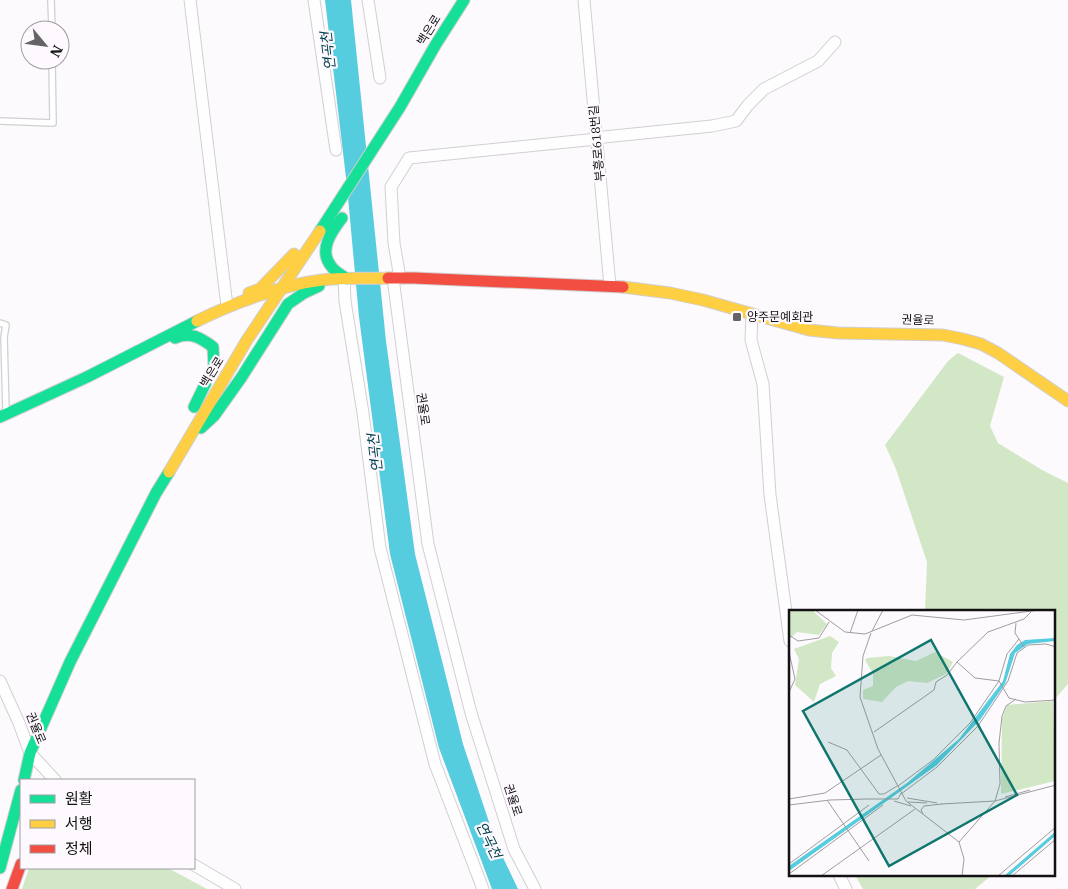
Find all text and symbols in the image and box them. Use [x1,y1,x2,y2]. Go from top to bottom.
street label: 백은로 [413,12,444,48]
north arrow [20,20,70,70]
water label: 연곡천 [317,30,339,71]
text: N [46,42,67,61]
street label: 부흥로618번길 [586,104,607,182]
place label: 양주문예회관 [747,309,813,324]
marker: 양주문예회관 [731,311,743,323]
street label: 권율로 [901,311,935,328]
street label: 백은로 [196,354,227,390]
street label: 권율로 [414,391,433,426]
water label: 연곡천 [364,432,386,473]
inset map [789,610,1056,876]
street label: 권율로 [23,710,50,746]
legend [20,779,195,869]
street label: 권율로 [501,782,526,818]
text: 원활 [65,789,93,808]
text: 서행 [65,814,93,833]
water label: 연곡천 [472,819,506,862]
text: 정체 [65,839,93,858]

